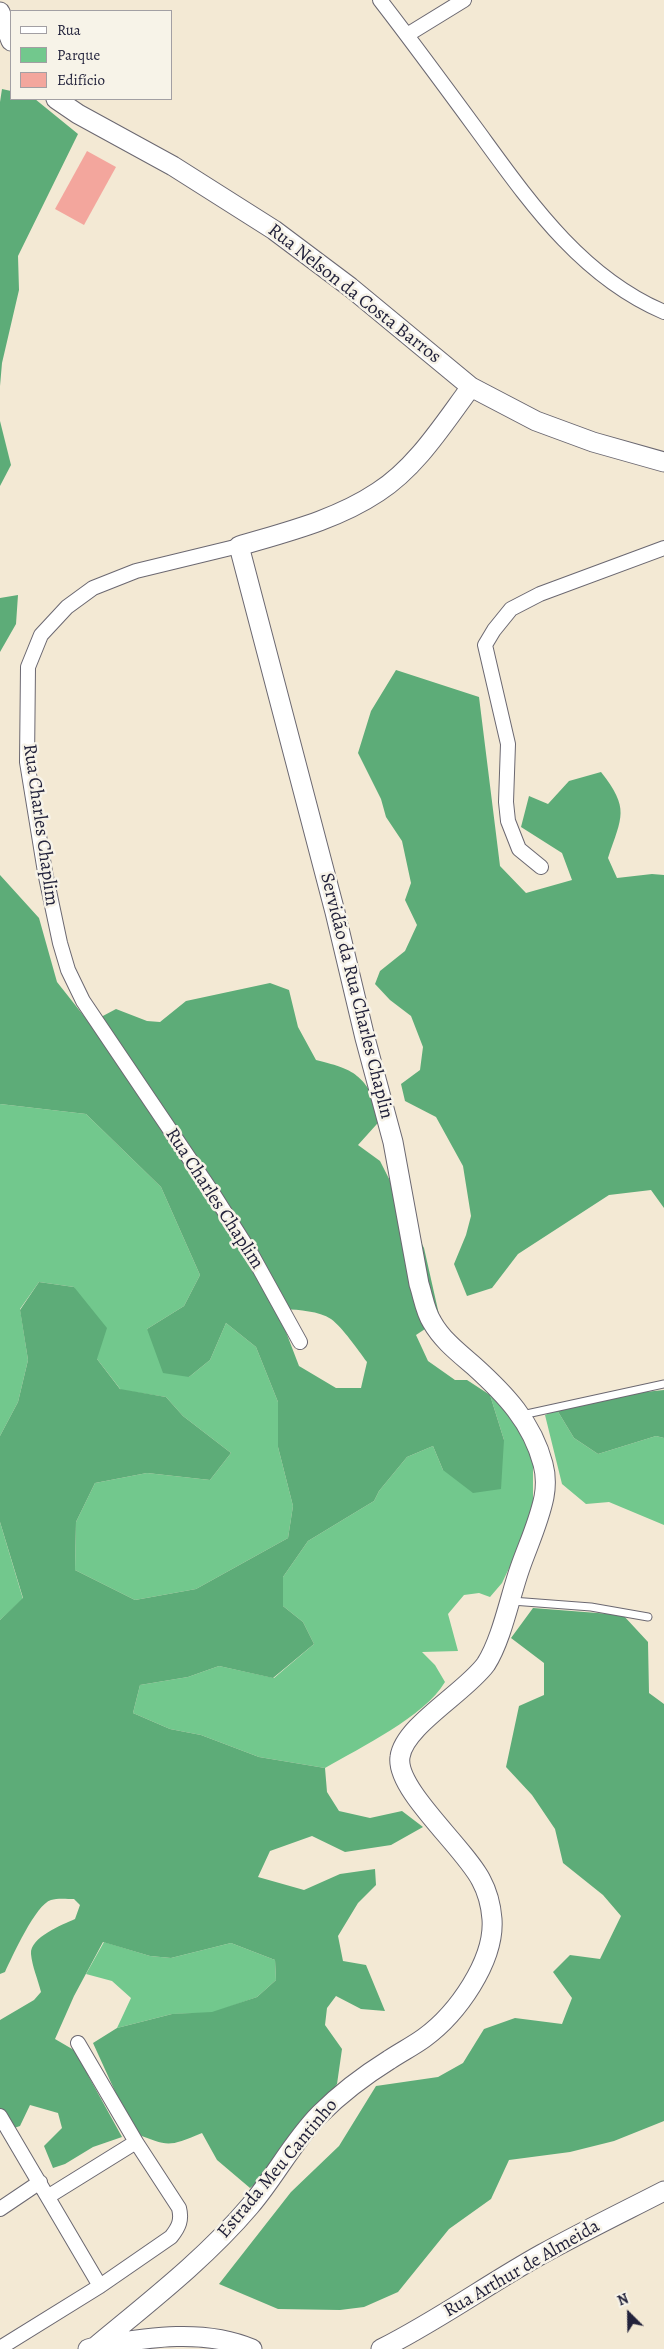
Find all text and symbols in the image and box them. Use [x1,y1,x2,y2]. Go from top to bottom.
legend [10,10,172,100]
text: Rua [57,20,81,40]
text: Parque [57,45,100,65]
text: Edifício [57,70,105,90]
street label: Rua Nelson da Costa Barros [263,219,445,369]
street label: Rua Charles Chaplim [17,743,63,907]
street label: Servidão da Rua Charles Chaplin [314,871,398,1121]
street label: Rua Charles Chaplim [160,1124,268,1274]
street label: Estrada Meu Cantinho [213,2095,343,2243]
street label: Rua Arthur de Almeida [440,2215,604,2323]
north arrow [604,2289,654,2339]
text: N [615,2289,631,2310]

